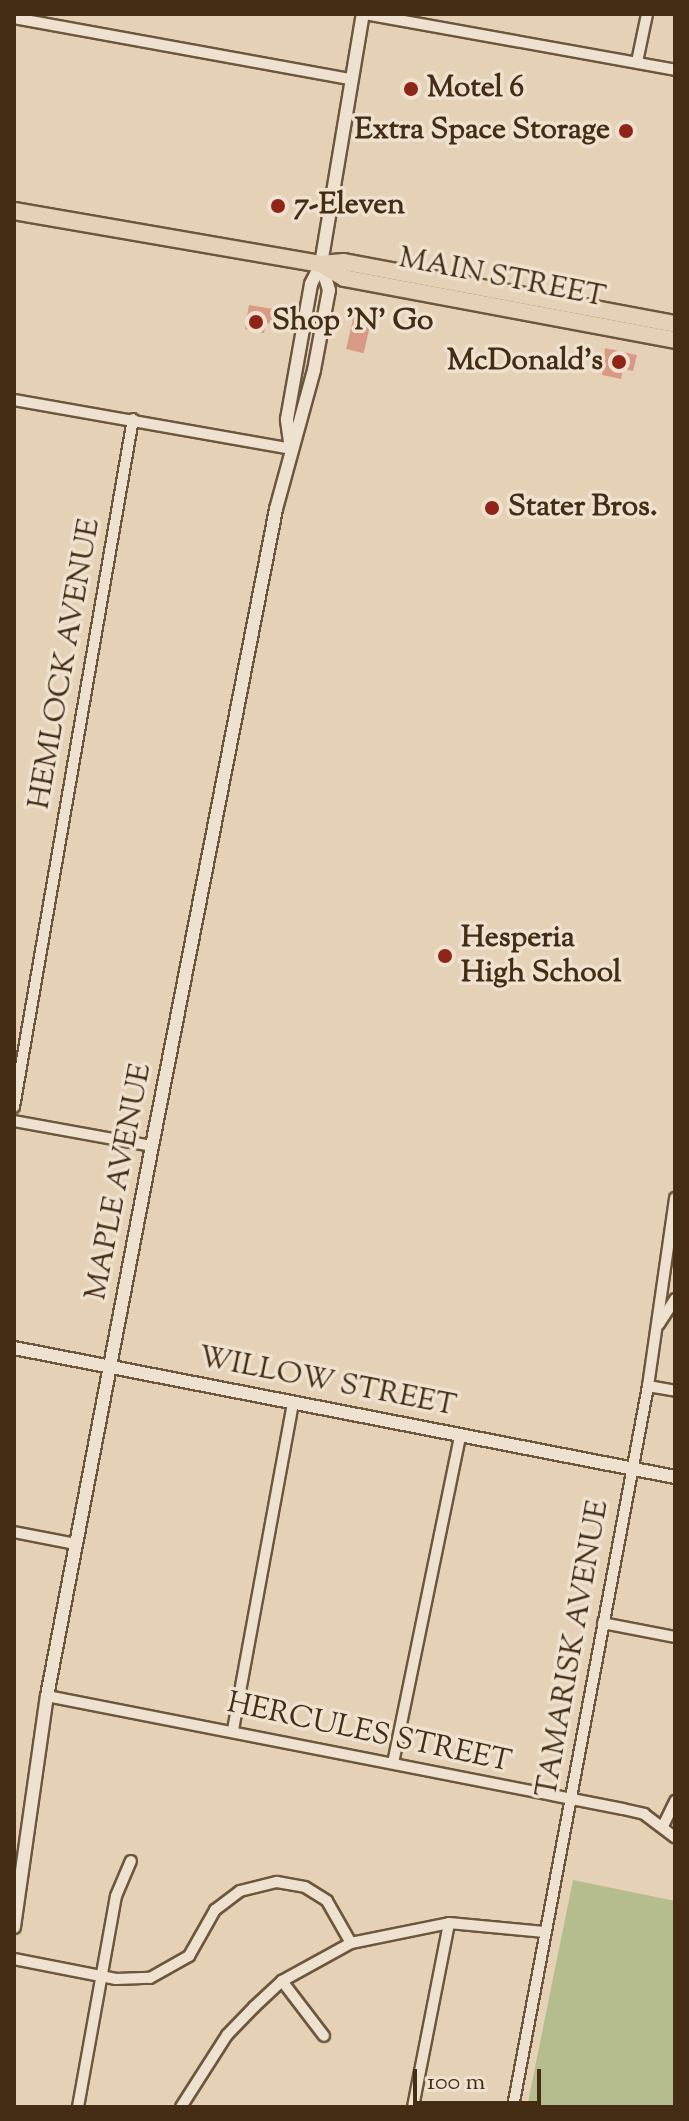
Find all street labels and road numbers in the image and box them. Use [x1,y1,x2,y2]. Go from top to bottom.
street label: MAIN STREET [396,241,608,317]
street label: HEMLOCK AVENUE [23,516,109,812]
street label: MAPLE AVENUE [79,1061,161,1303]
street label: WILLOW STREET [195,1340,459,1426]
street label: TAMARISK AVENUE [530,1498,618,1800]
street label: HERCULES STREET [224,1686,514,1782]

